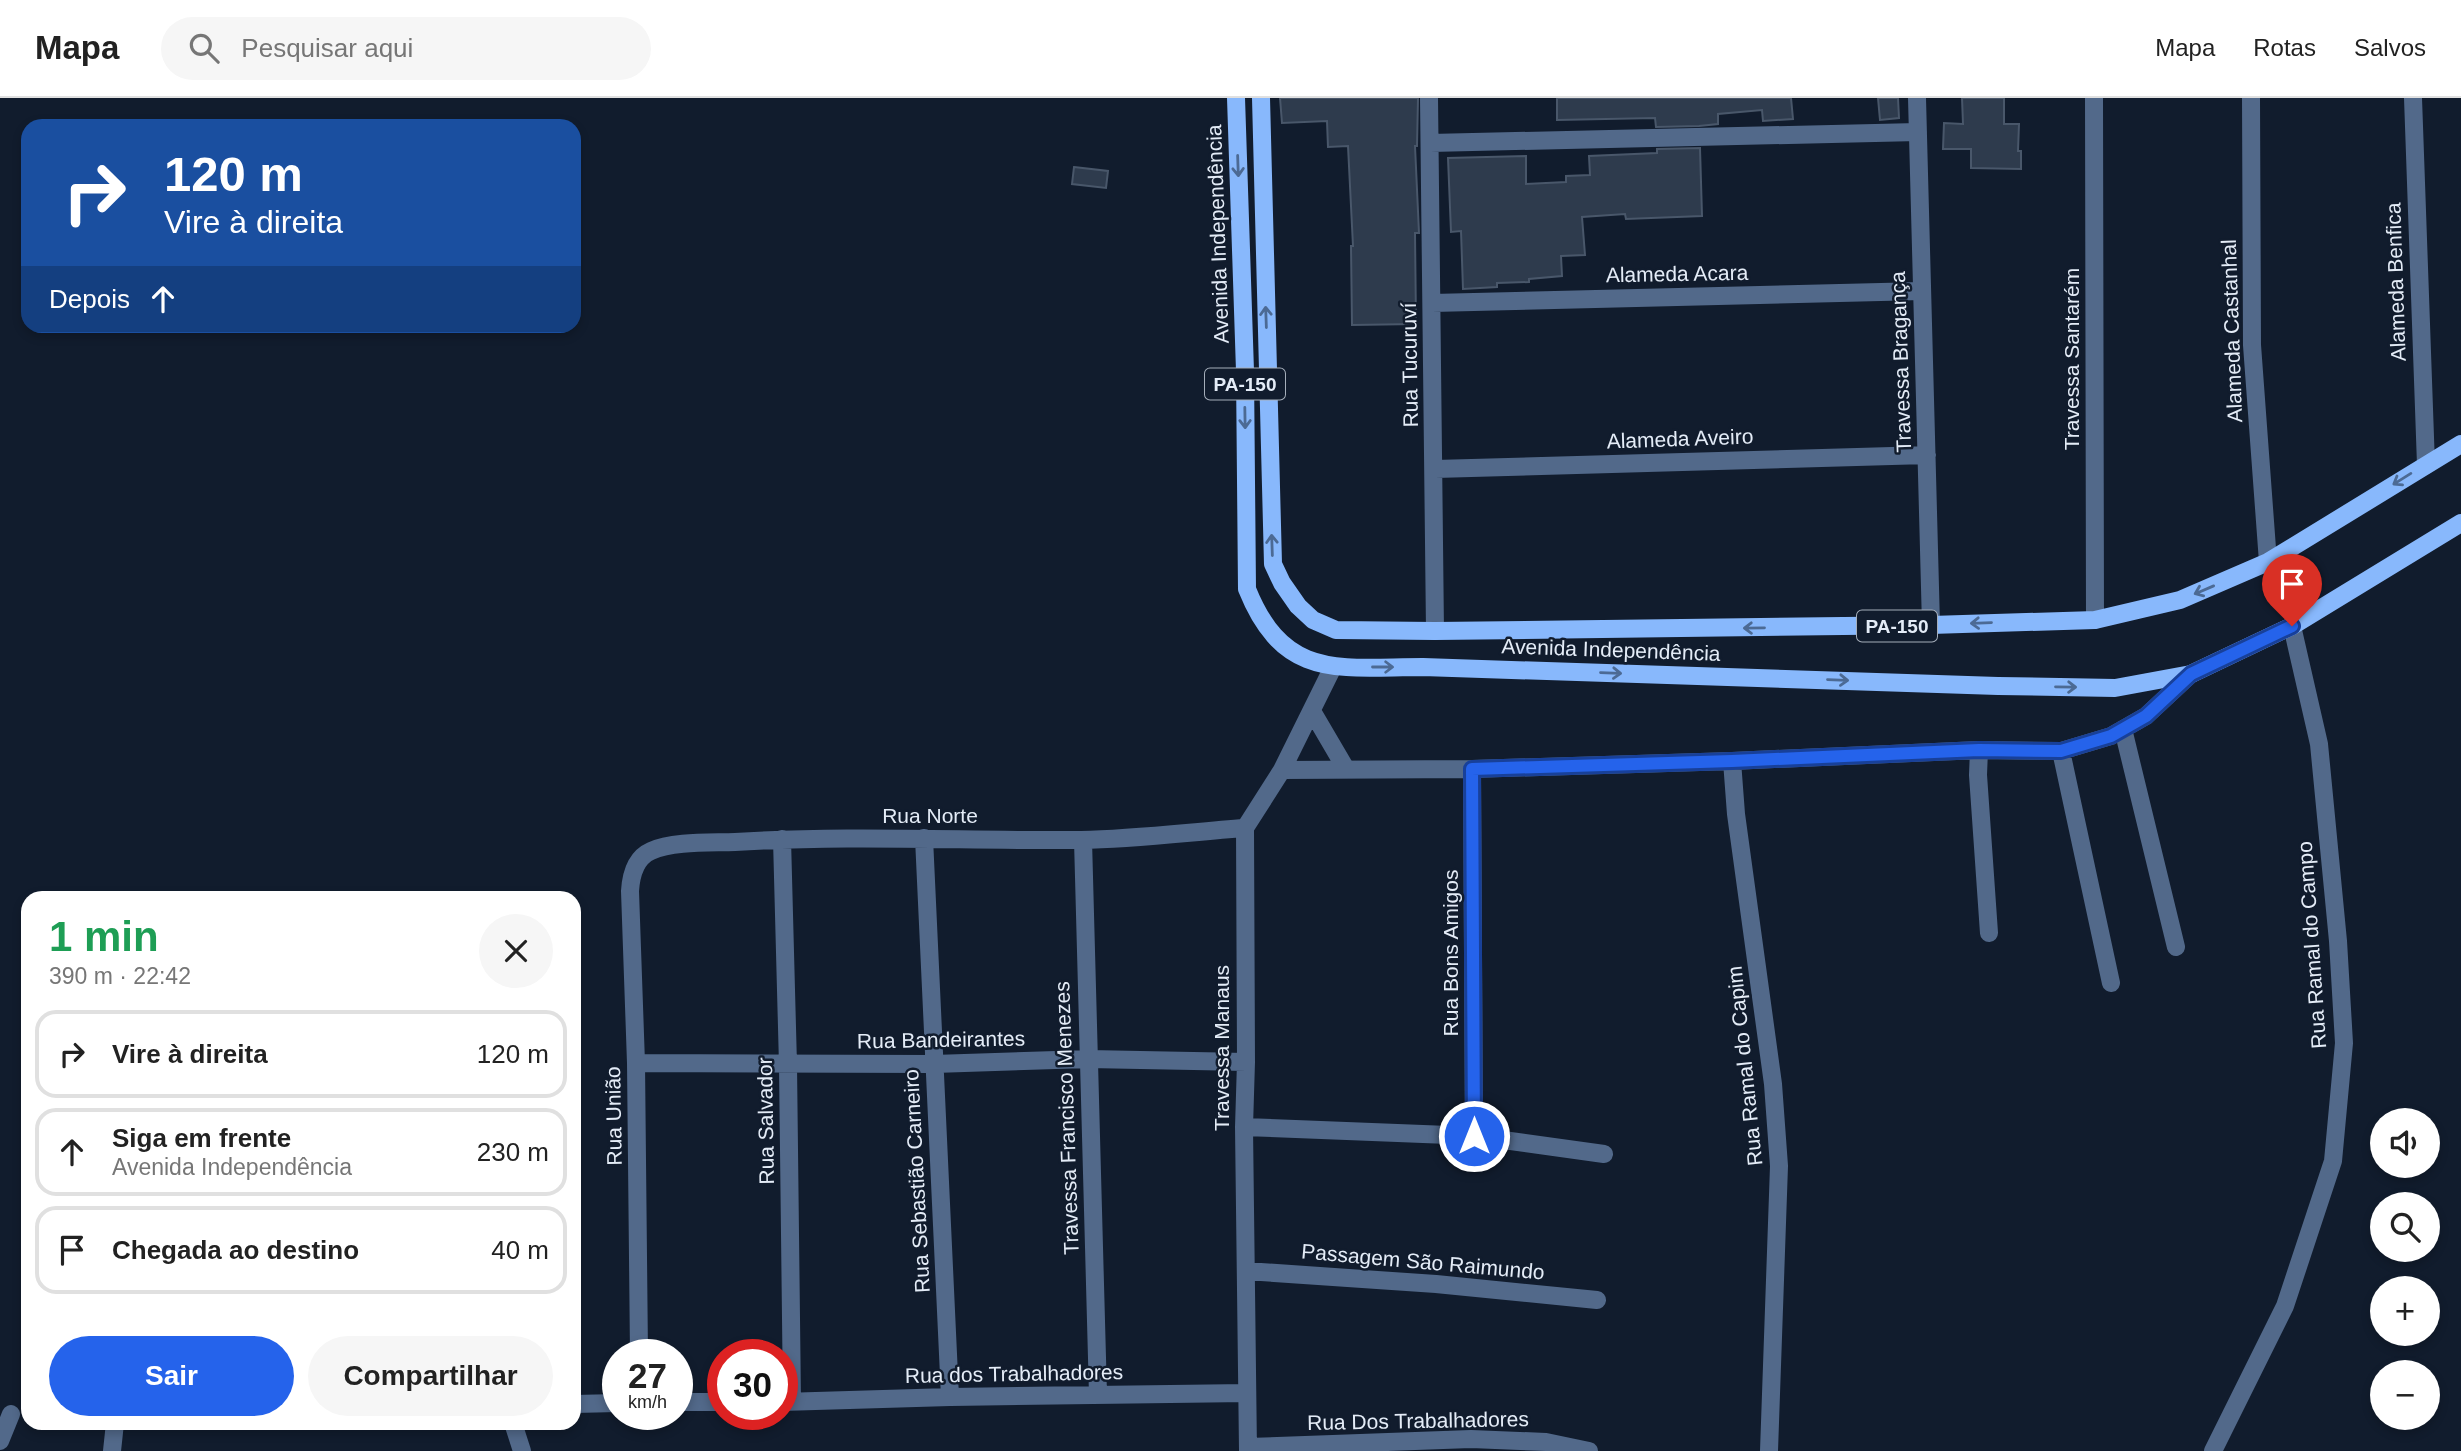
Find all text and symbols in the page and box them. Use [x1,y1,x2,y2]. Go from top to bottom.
search box [161,17,651,80]
text: Mapa [35,29,119,66]
icon: search [185,29,223,67]
text: Pesquisar aqui [241,33,413,63]
text: Mapa [2155,34,2215,61]
text: Rotas [2253,34,2316,61]
text: Salvos [2354,34,2426,61]
street label: Avenida Independência [1202,124,1233,344]
icon: right [49,147,140,238]
text: 120 m [164,147,303,201]
one-way arrow [1231,154,1245,177]
street label: Alameda Benfica [2381,202,2410,362]
text: Vire à direita [164,204,343,240]
street label: Alameda Castanhal [2217,239,2246,423]
street label: Alameda Acara [1606,261,1749,286]
street label: Travessa Santarém [2060,268,2083,450]
street label: Travessa Bragança [1886,271,1915,453]
icon: ahead [144,280,182,318]
text: Depois [49,284,130,314]
street label: Rua Tucuruví [1397,302,1422,428]
one-way arrow [1260,306,1273,329]
road number: PA-150 [1205,368,1285,400]
one-way arrow [1239,406,1252,429]
street label: Alameda Aveiro [1606,424,1754,453]
one-way arrow [2393,473,2413,487]
one-way arrow [1266,534,1279,557]
pin [2262,554,2322,626]
icon: arrive [2273,565,2311,603]
one-way arrow [2194,584,2215,597]
road number: PA-150 [1857,610,1937,642]
one-way arrow [1970,617,1993,630]
one-way arrow [1742,621,1765,634]
street label: Avenida Independência [1501,634,1721,665]
one-way arrow [1372,660,1395,674]
one-way arrow [1599,666,1622,680]
one-way arrow [1826,673,1849,687]
one-way arrow [2054,680,2077,694]
street label: Rua Norte [882,804,978,827]
street label: Rua Ramal do Campo [2293,841,2330,1049]
street label: Rua Bons Amigos [1439,870,1462,1036]
text: 1 min [49,913,159,960]
button: close [479,914,553,988]
text: 390 m · 22:42 [49,963,191,989]
street label: Travessa Manaus [1210,965,1233,1131]
street label: Rua Ramal do Capim [1723,965,1766,1167]
street label: Travessa Francisco Menezes [1050,981,1083,1255]
street label: Rua Bandeirantes [857,1027,1025,1052]
icon: right [53,1035,91,1073]
text: Vire à direita [112,1039,268,1069]
text: 120 m [477,1039,549,1069]
street label: Rua Salvador [753,1057,778,1185]
street label: Rua União [601,1066,626,1166]
street label: Rua Sebastião Carneiro [899,1069,934,1294]
position arrow [1437,1099,1511,1173]
map controls [2370,1108,2440,1430]
button: sound [2370,1108,2440,1178]
text: Siga em frente [112,1123,291,1153]
icon: ahead [53,1133,91,1171]
text: 230 m [477,1137,549,1167]
text: Avenida Independência [112,1154,352,1180]
button: search [2370,1192,2440,1262]
icon: arrive [53,1231,91,1269]
text: Chegada ao destino [112,1235,359,1265]
text: 40 m [491,1235,549,1265]
street label: Passagem São Raimundo [1301,1239,1546,1284]
button: + [2370,1276,2440,1346]
button: Sair [49,1336,294,1416]
button: Compartilhar [308,1336,553,1416]
speed limit sign: 30 [707,1339,798,1430]
text: 27 [628,1356,667,1395]
street label: Rua dos Trabalhadores [905,1360,1123,1387]
button: − [2370,1360,2440,1430]
text: km/h [628,1392,667,1412]
street label: Rua Dos Trabalhadores [1307,1407,1529,1434]

